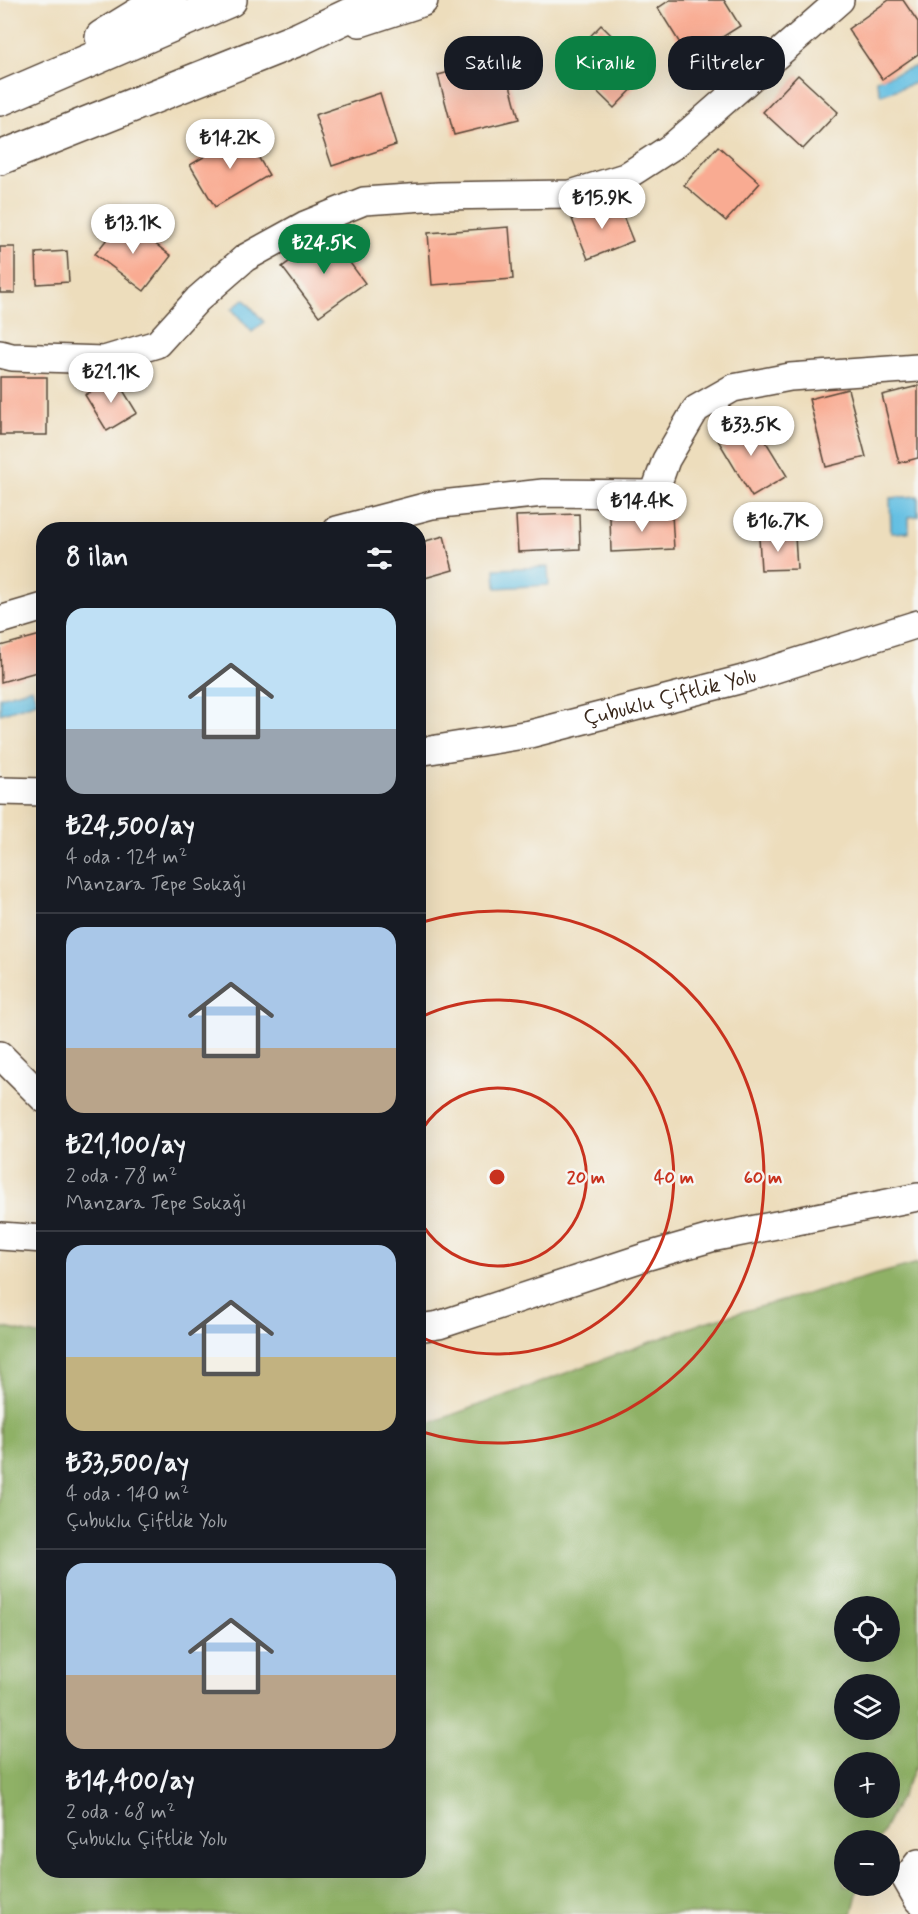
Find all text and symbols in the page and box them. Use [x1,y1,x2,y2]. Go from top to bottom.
chip: Satılık [444,36,543,90]
chip: Kiralık [555,36,656,90]
chip: Filtreler [668,36,785,90]
pin: ₺14.2K [181,119,279,170]
text: ₺14.2K [200,125,260,152]
pin: ₺15.9K [553,179,651,230]
text: ₺15.9K [572,185,632,212]
pin: ₺13.1K [84,204,182,255]
text: ₺13.1K [105,210,161,237]
pin: ₺24.5K [275,224,373,275]
text: ₺24.5K [292,230,356,257]
pin: ₺21.1K [62,353,160,404]
text: ₺21.1K [82,359,140,386]
pin: ₺33.5K [702,406,800,457]
text: ₺33.5K [721,412,781,439]
pin: ₺14.4K [593,482,691,533]
text: ₺14.4K [611,488,673,515]
pin: ₺16.7K [729,502,827,553]
text: ₺16.7K [747,508,809,535]
text: 8 ilan [66,541,128,575]
icon: filters [363,542,396,575]
icon: home [177,647,285,755]
street label: Çubuklu Çiftlik Yolu [580,662,760,734]
text: ₺24,500/ay [66,810,195,844]
text: 4 oda · 124 m² [66,844,187,871]
text: Manzara Tepe Sokağı [66,871,247,898]
icon: home [177,966,285,1074]
text: ₺21,100/ay [66,1129,186,1163]
text: 2 oda · 78 m² [66,1163,177,1190]
text: 20 m [567,1166,605,1190]
text: 40 m [654,1166,694,1190]
text: 60 m [744,1166,782,1190]
centre of rings [487,1167,507,1187]
text: Manzara Tepe Sokağı [66,1190,247,1217]
icon: home [177,1284,285,1392]
text: ₺33,500/ay [66,1447,189,1481]
text: 4 oda · 140 m² [66,1481,189,1508]
text: Çubuklu Çiftlik Yolu [66,1508,227,1535]
map controls [834,1596,900,1896]
button: locate [834,1596,900,1662]
icon: home [177,1602,285,1710]
button: layers [834,1674,900,1740]
button: + [834,1752,900,1818]
text: ₺14,400/ay [66,1765,195,1799]
text: 2 oda · 68 m² [66,1799,175,1826]
text: Çubuklu Çiftlik Yolu [66,1826,227,1853]
button: − [834,1830,900,1896]

